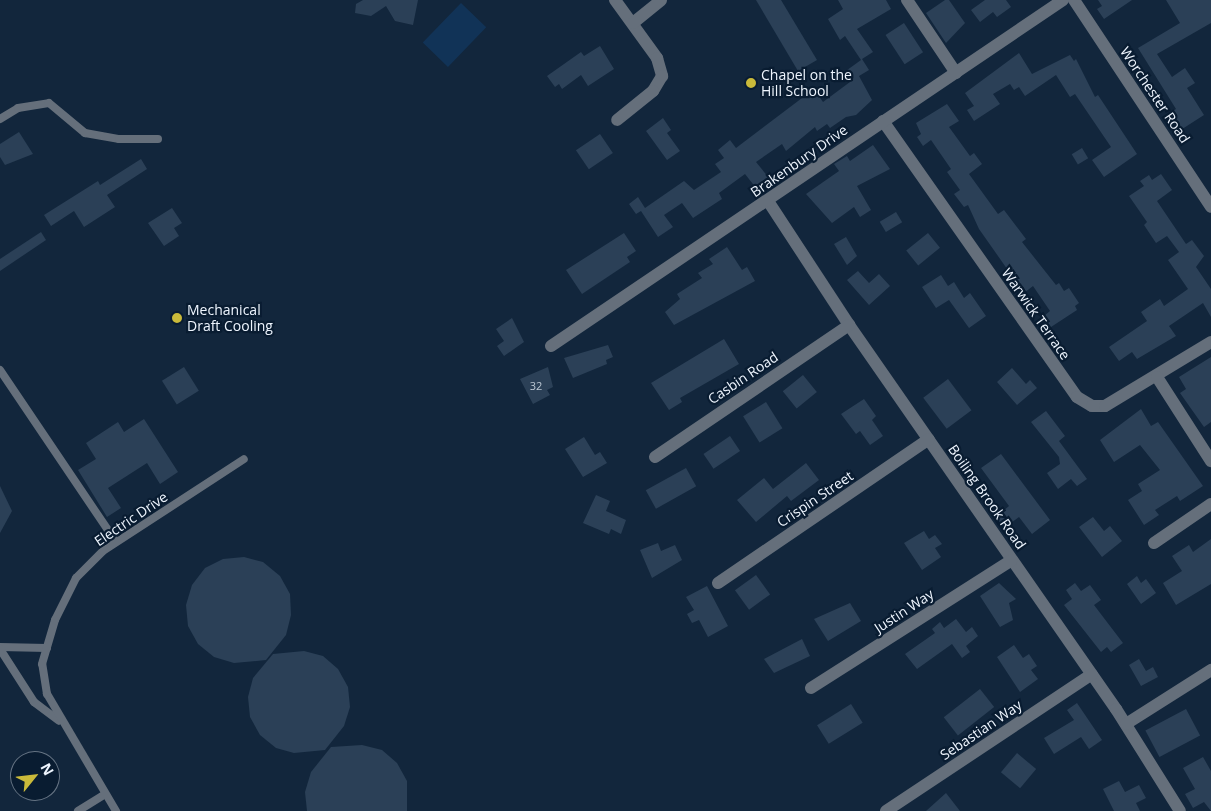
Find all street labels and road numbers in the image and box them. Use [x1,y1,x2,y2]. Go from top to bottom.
street label: Worchester Road [1117,44,1193,146]
street label: Brakenbury Drive [747,121,851,201]
street label: Warwick Terrace [998,265,1074,363]
street label: Casbin Road [705,348,781,408]
street label: Boiling Brook Road [945,441,1029,553]
street label: Crispin Street [774,467,856,531]
street label: Electric Drive [91,488,171,550]
street label: Justin Way [871,586,937,636]
street label: Sebastian Way [937,697,1025,763]

